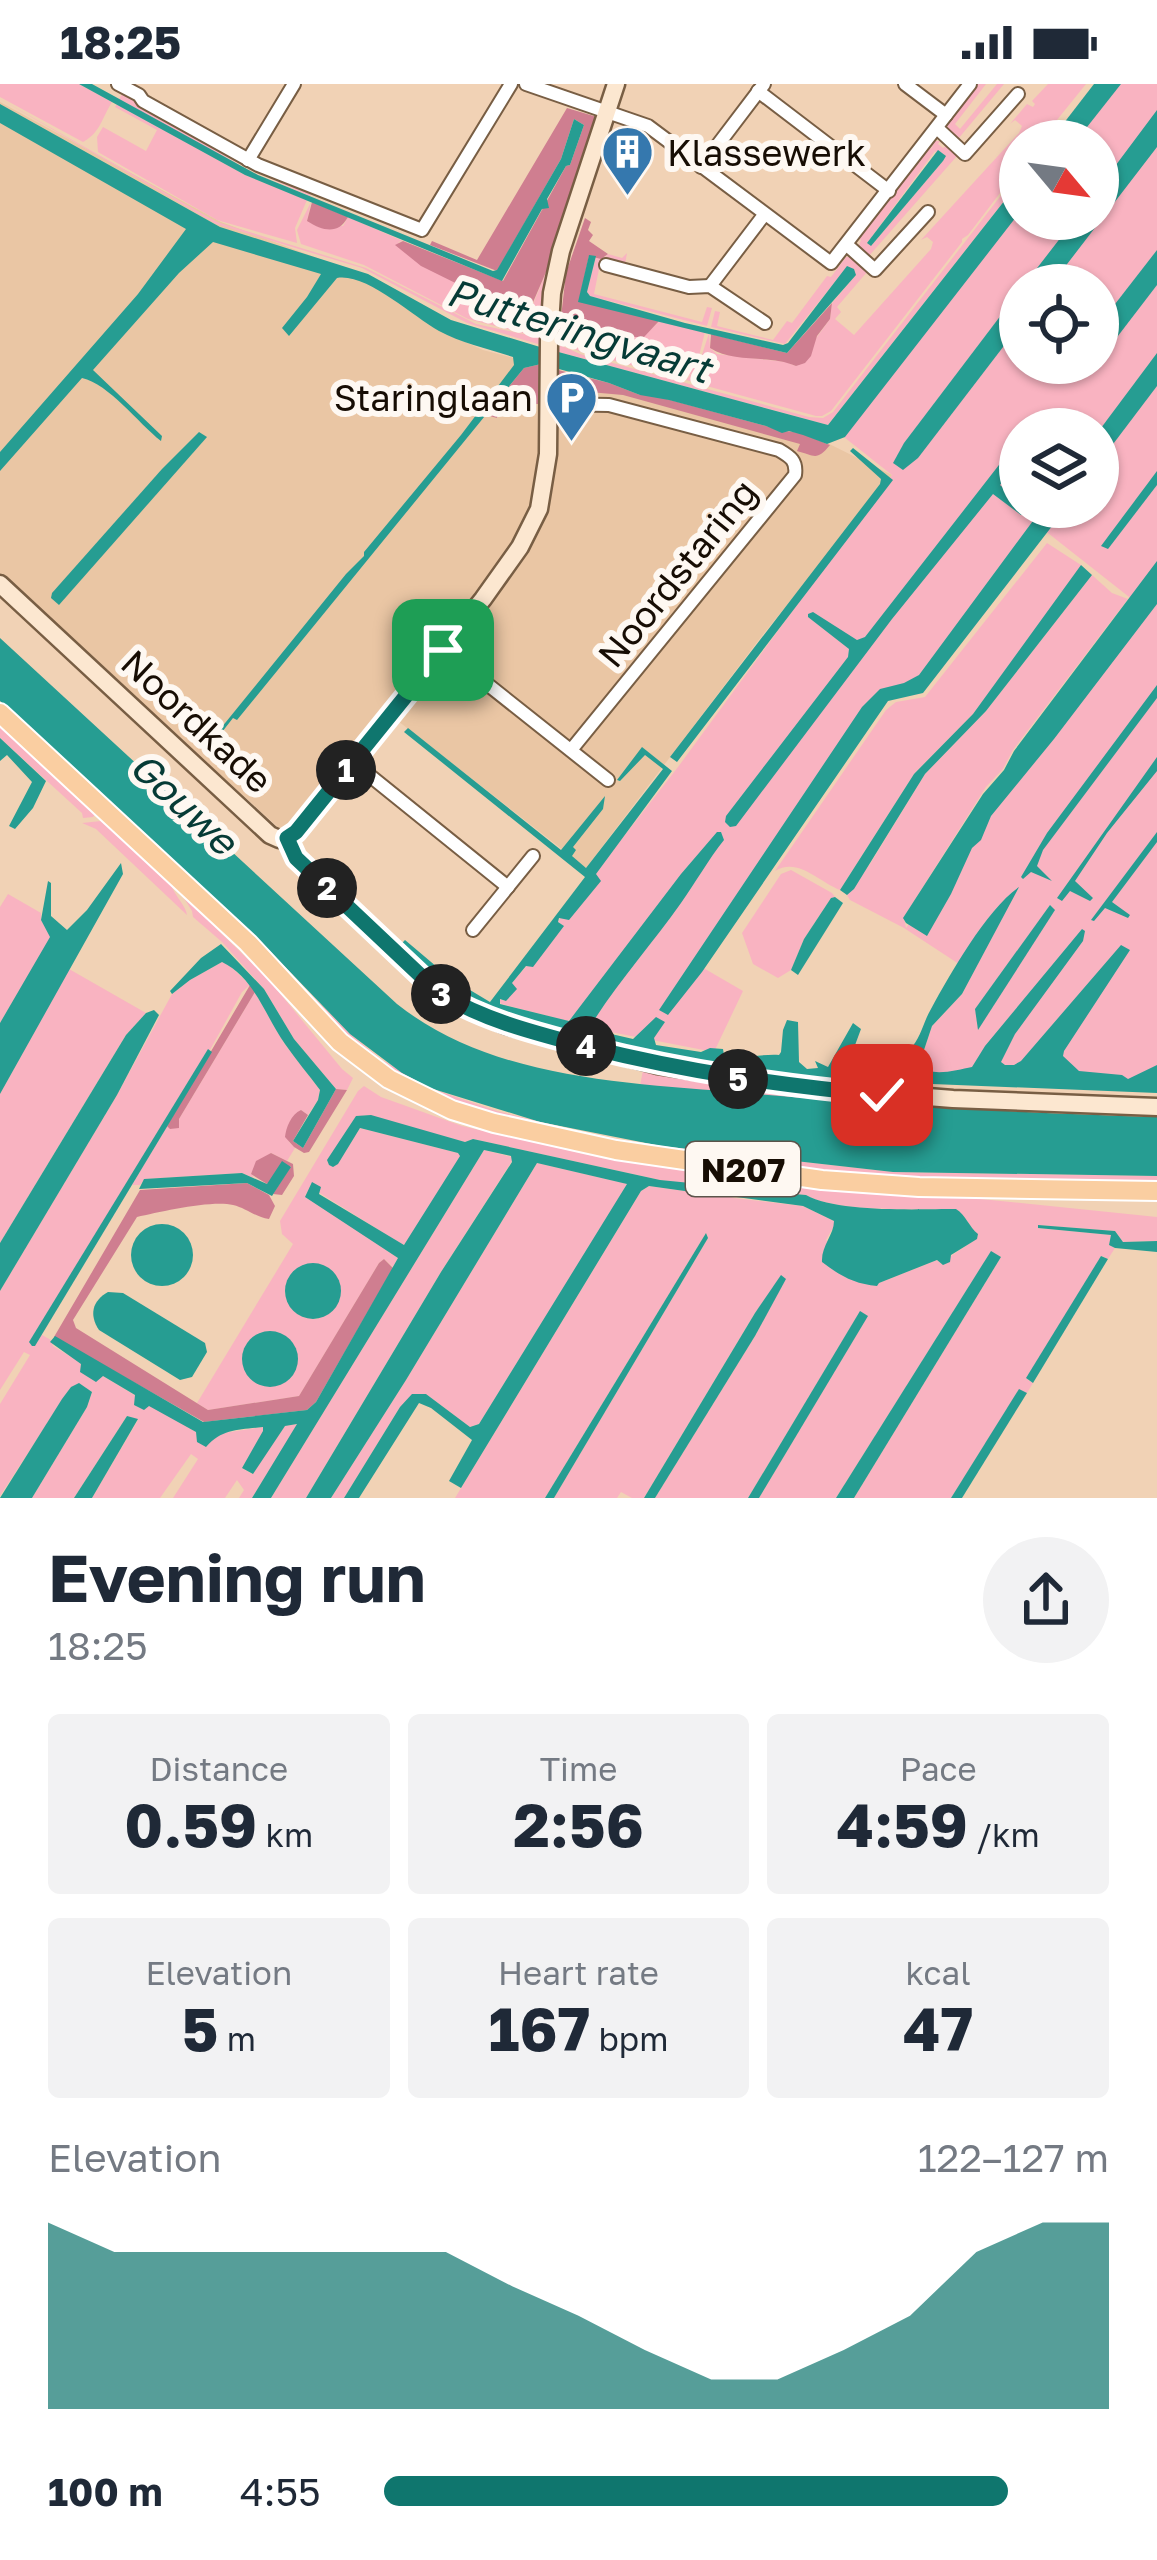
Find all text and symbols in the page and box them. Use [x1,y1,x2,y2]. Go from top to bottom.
text: 18:25 [60,15,181,69]
north arrow [999,120,1119,240]
map controls [999,120,1119,528]
building icon: Klassewerk [600,124,656,198]
place label: Klassewerk [667,131,866,174]
button: locate [999,264,1119,384]
water label: Putteringvaart [442,268,719,393]
parking icon: Staringlaan [544,369,600,443]
place label: Staringlaan [334,376,533,419]
button: layers [999,408,1119,528]
street label: Noordstaring [588,471,766,675]
pin [392,599,494,701]
icon: arrive [410,617,476,683]
street label: Noordkade [113,641,281,801]
pin: 1 [316,740,376,800]
water label: Gouwe [121,742,249,866]
text: 1 [338,750,355,789]
pin: 2 [297,858,357,918]
text: 2 [317,868,337,907]
pin: 3 [411,964,471,1024]
text: 3 [431,974,451,1013]
pin: 4 [556,1016,616,1076]
text: 4 [576,1026,596,1065]
pin [831,1044,933,1146]
pin: 5 [708,1049,768,1109]
text: 5 [728,1059,748,1098]
icon: check [849,1062,915,1128]
road number: N207 [686,1142,800,1196]
text: Evening run [48,1537,426,1617]
button: share [983,1537,1109,1663]
text: 18:25 [48,1622,148,1669]
text: Distance [149,1749,288,1788]
text: Time [540,1749,617,1788]
text: Pace [900,1749,977,1788]
text: 0.59 [124,1788,257,1860]
text: 2:56 [513,1788,644,1860]
text: 4:59 [836,1788,968,1860]
text: km [257,1815,313,1854]
text: /km [968,1815,1040,1854]
text: Elevation [145,1953,292,1992]
text: Heart rate [498,1953,659,1992]
text: kcal [906,1953,971,1992]
text: 5 [182,1992,218,2064]
text: 167 [489,1992,590,2064]
text: 47 [903,1992,973,2064]
text: m [218,2019,256,2058]
text: bpm [590,2019,668,2058]
text: Elevation [48,2134,221,2181]
text: 122–127 m [918,2134,1109,2181]
text: 100 m [48,2468,163,2515]
text: 4:55 [240,2468,321,2515]

